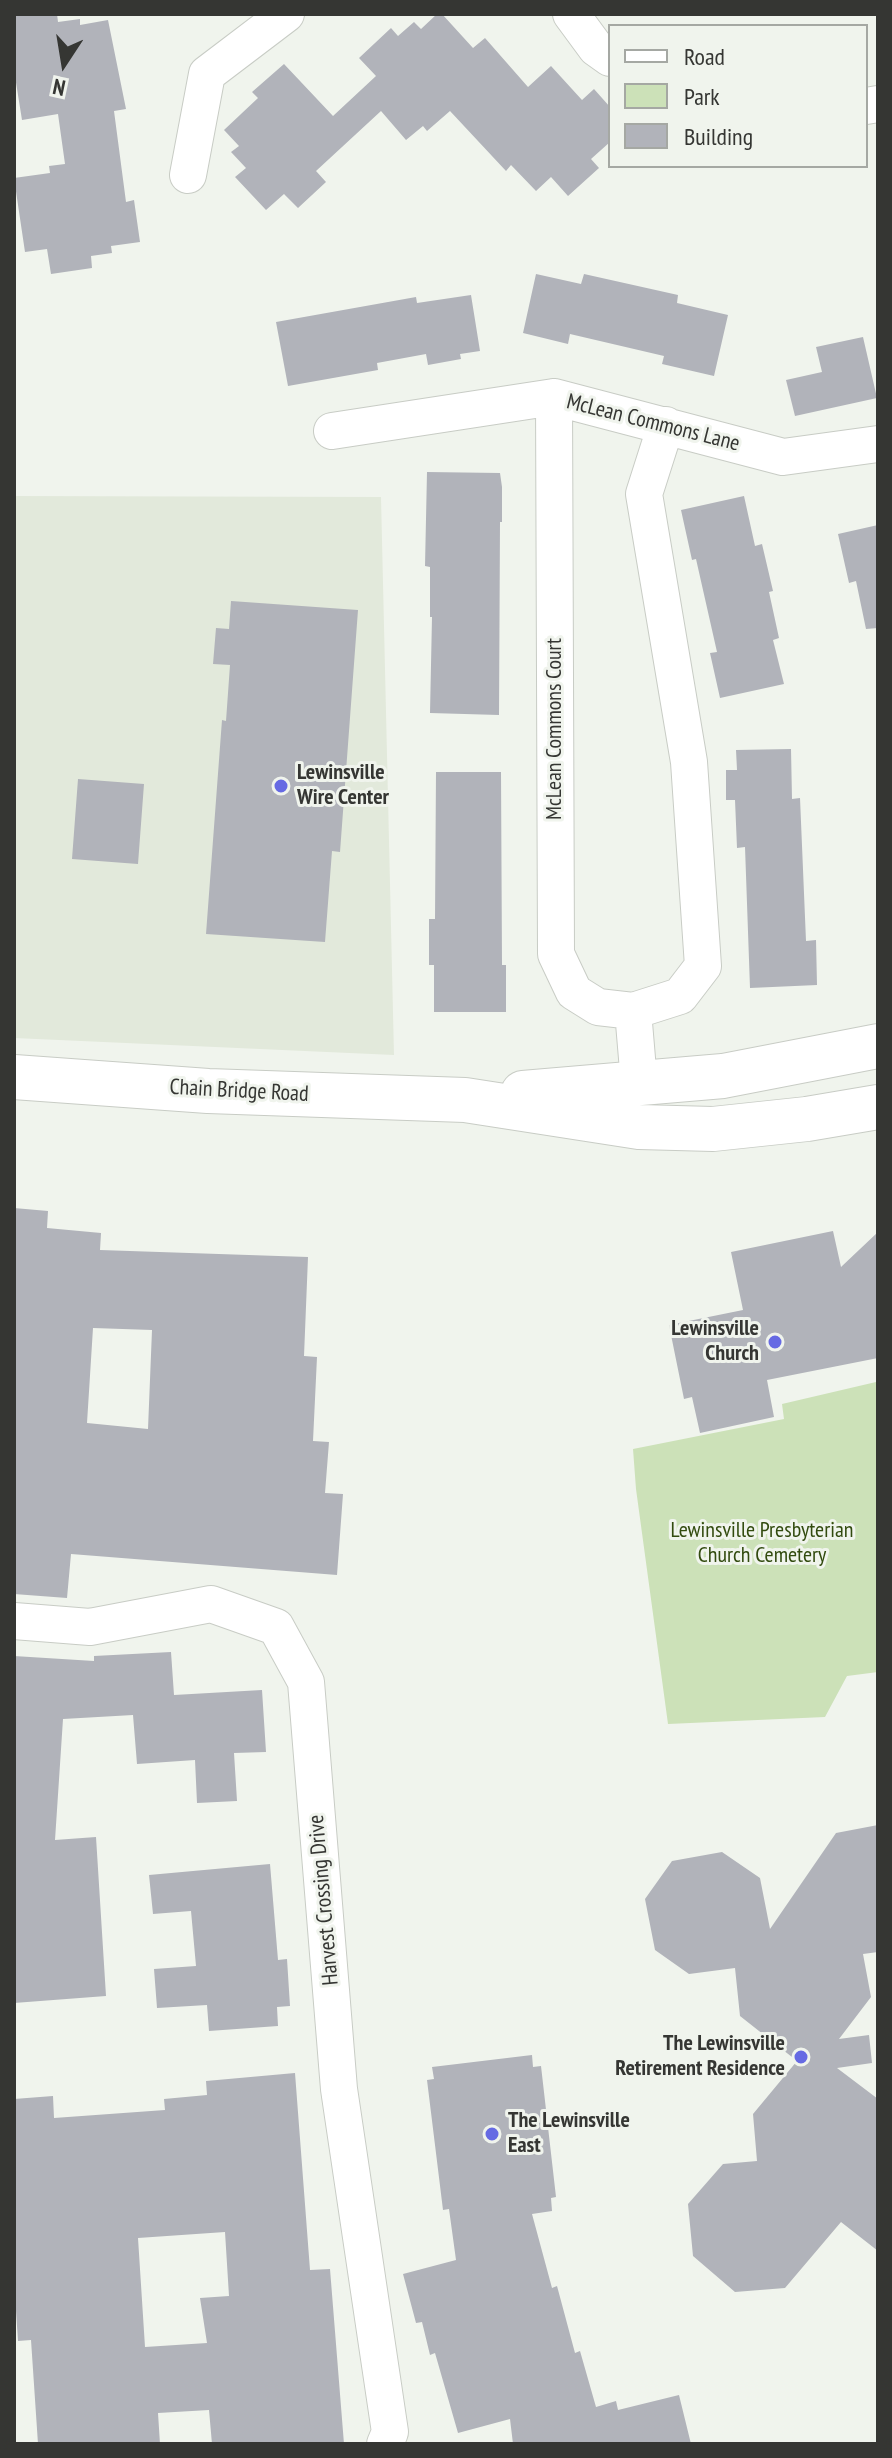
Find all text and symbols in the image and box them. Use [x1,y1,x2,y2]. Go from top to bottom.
north arrow [24,24,104,104]
legend [608,24,868,168]
text: Road [684,41,725,72]
text: N [50,73,68,102]
text: Park [684,81,720,112]
text: Building [684,121,753,152]
street label: McLean Commons Lane [564,389,742,457]
street label: McLean Commons Court [542,638,568,820]
place label: Lewinsville Wire Center [297,760,389,812]
marker: Lewinsville Wire Center [272,777,290,795]
street label: Chain Bridge Road [169,1074,309,1108]
place label: Lewinsville Church [671,1316,759,1368]
marker: Lewinsville Church [766,1333,784,1351]
park label: Lewinsville Presbyterian Church Cemetery [671,1518,853,1570]
street label: Harvest Crossing Drive [303,1814,345,1986]
place label: The Lewinsville Retirement Residence [615,2031,785,2082]
marker: The Lewinsville Retirement Residence [792,2048,810,2066]
place label: The Lewinsville East [508,2108,630,2160]
marker: The Lewinsville East [483,2125,501,2143]

